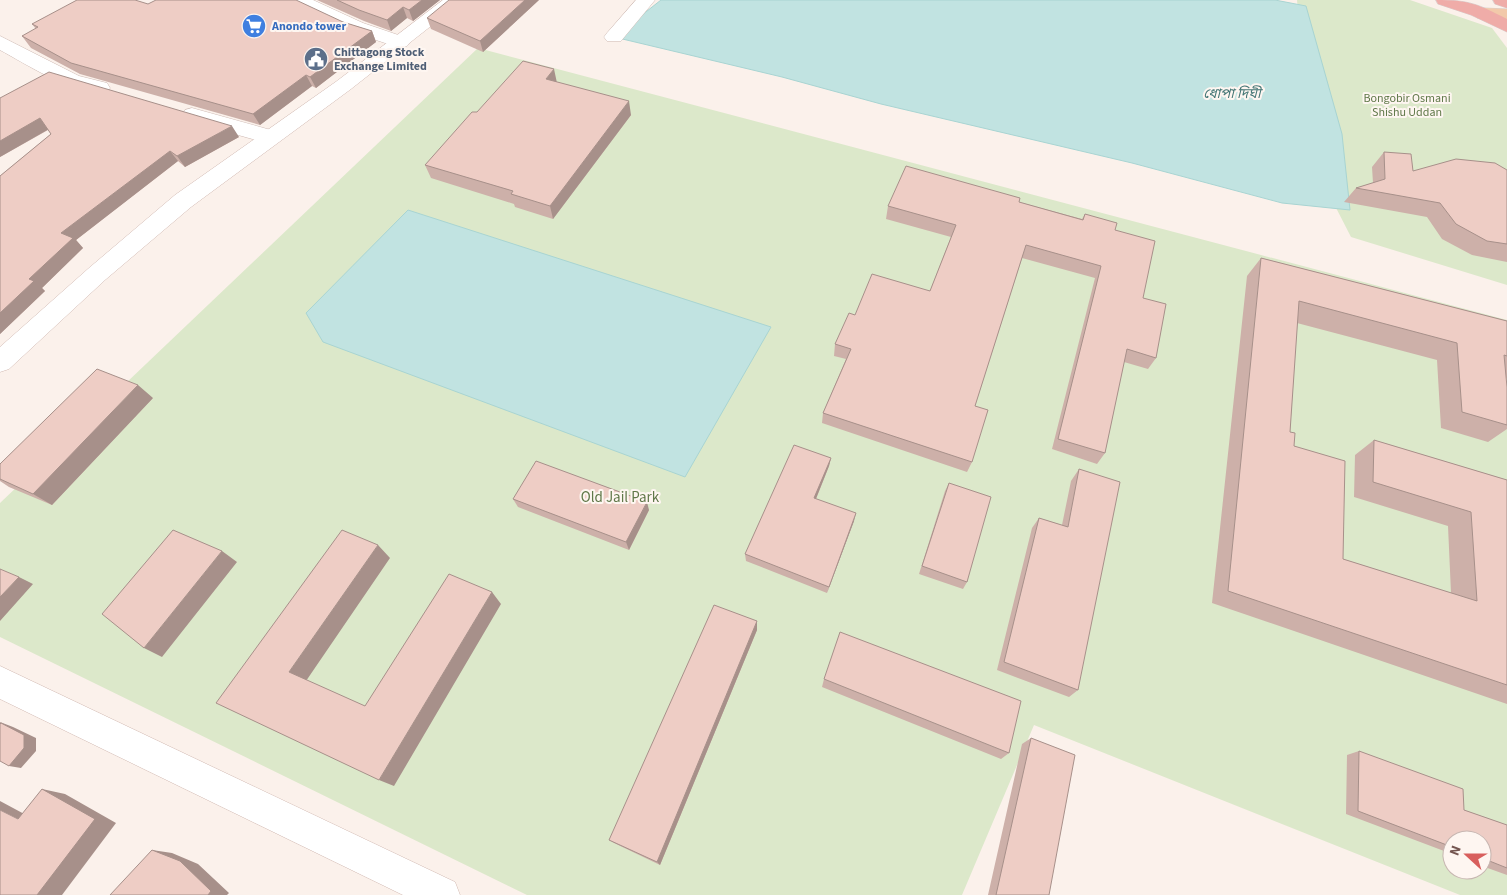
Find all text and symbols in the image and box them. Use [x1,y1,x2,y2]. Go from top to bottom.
supermarket icon: Anondo tower [241,13,267,39]
place label: Anondo tower [271,18,347,35]
place label: Chittagong Stock Exchange Limited [334,44,427,75]
public building icon: Chittagong Stock Exchange Limited [303,46,329,72]
water label: ধোপা দিঘী [1203,84,1264,104]
park label: Bongobir Osmani Shishu Uddan [1363,90,1451,121]
park label: Old Jail Park [581,487,660,508]
north arrow [1442,830,1492,880]
text: N [1445,843,1467,859]

